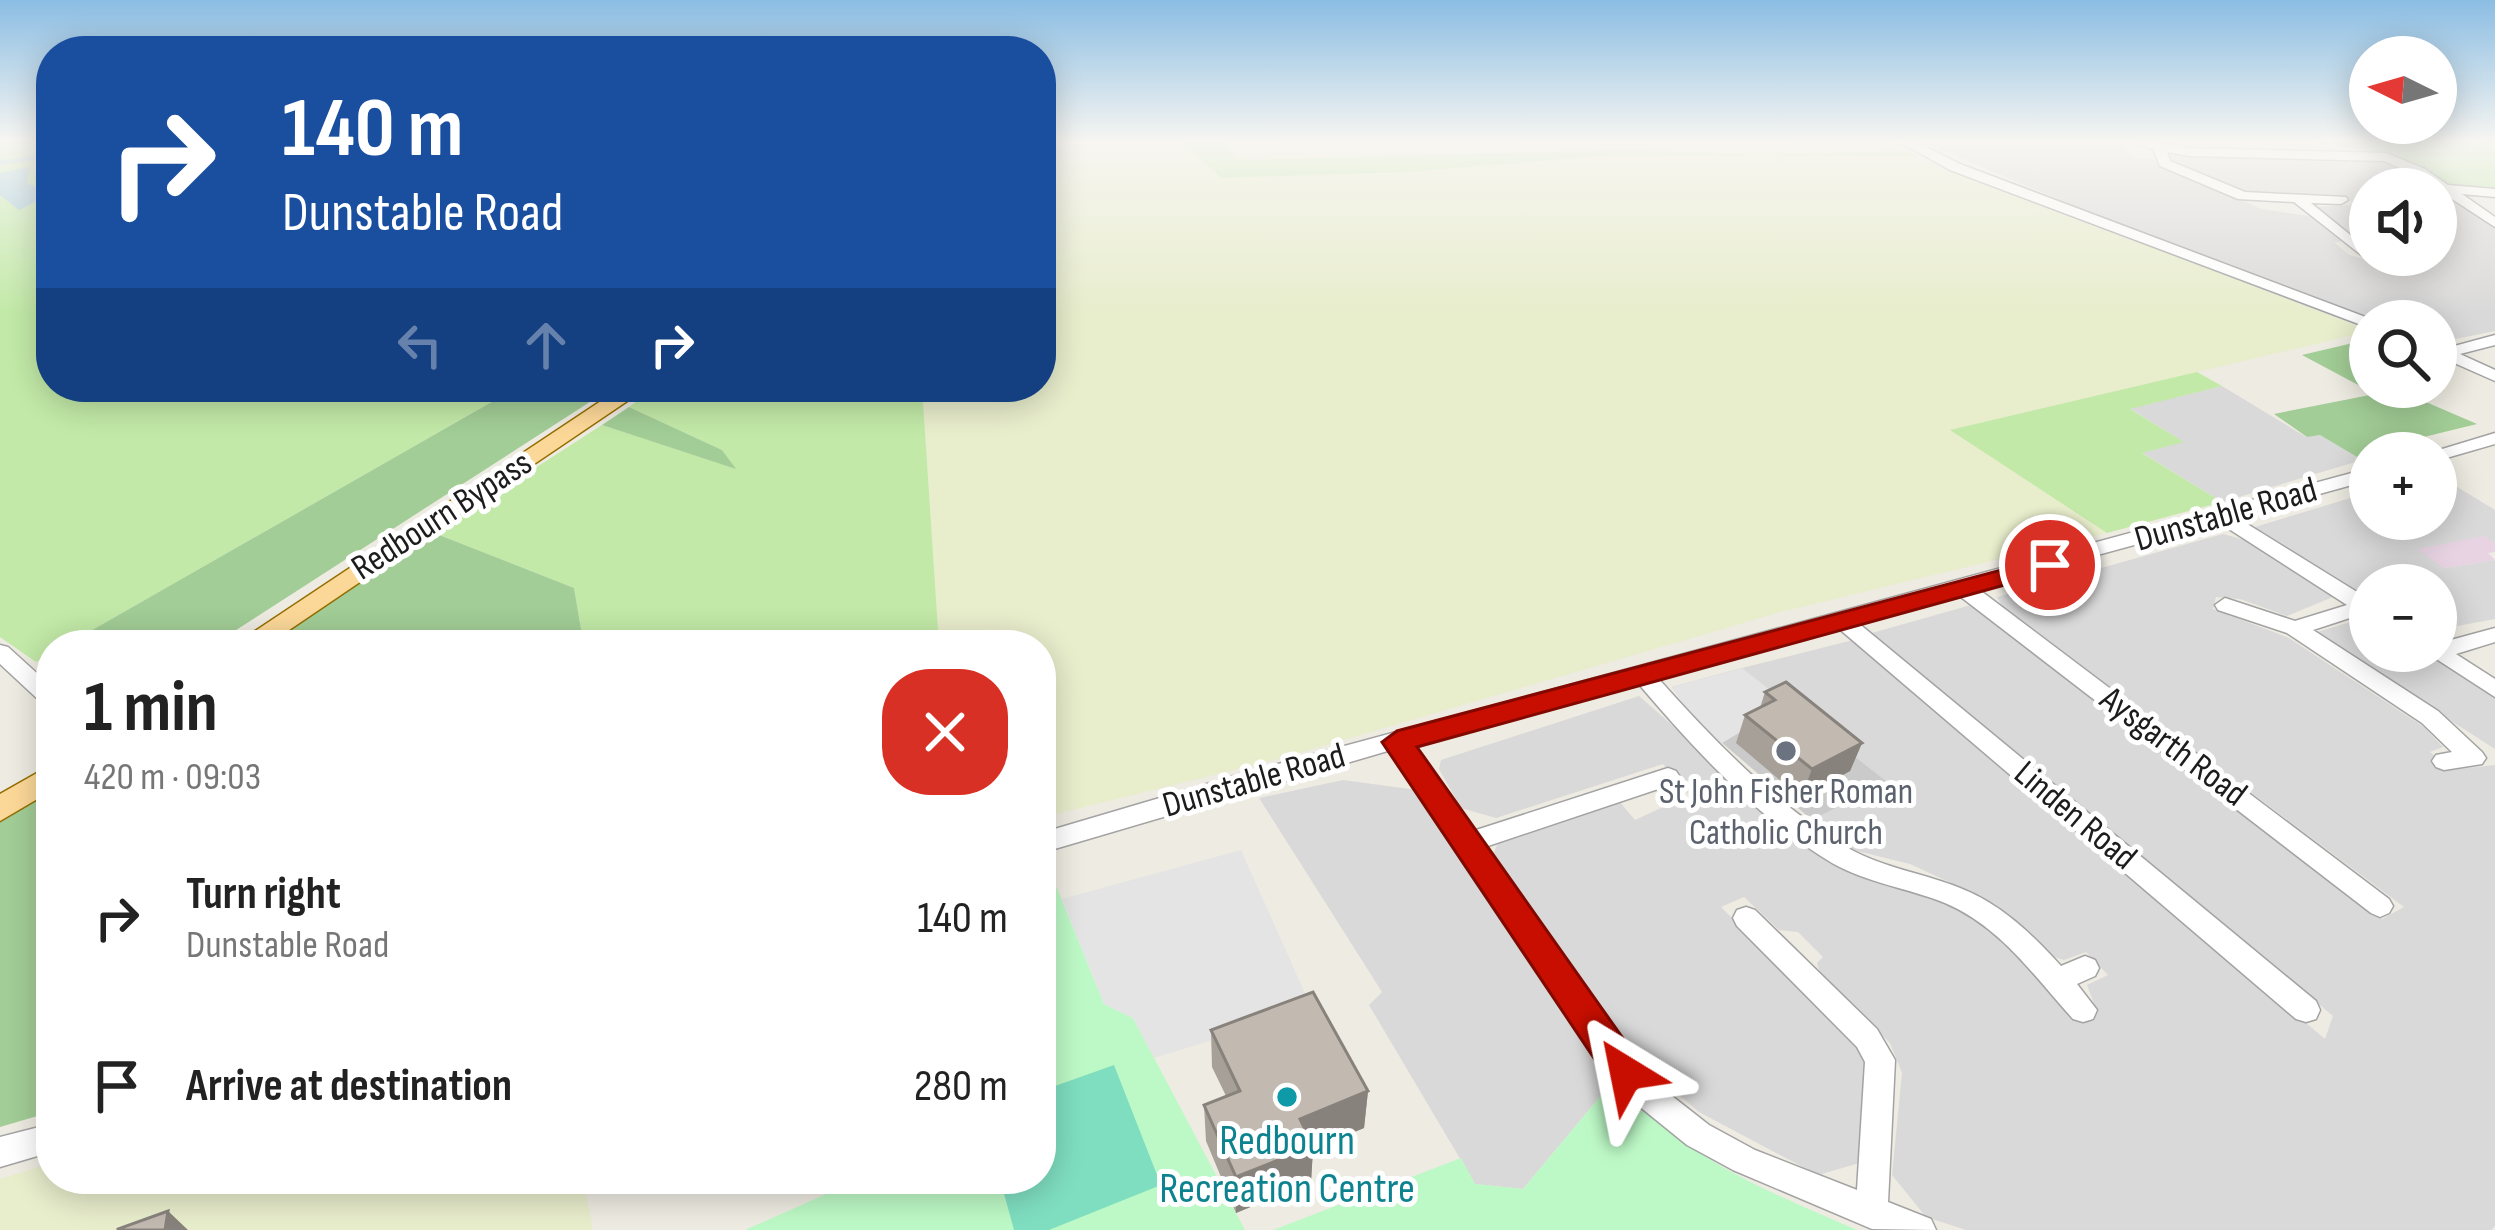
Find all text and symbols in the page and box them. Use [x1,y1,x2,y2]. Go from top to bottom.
north arrow [2349,36,2457,144]
map controls [2349,36,2457,672]
text: 140 m [282,79,463,180]
icon: right [84,84,240,240]
button: sound [2349,168,2457,276]
text: Dunstable Road [282,181,563,246]
button: search [2349,300,2457,408]
icon: left [387,312,453,378]
icon: ahead [513,312,579,378]
icon: right [639,312,705,378]
button: + [2349,432,2457,540]
street label: Redbourn Bypass [344,442,540,590]
street label: Dunstable Road [2130,468,2322,562]
pin [1999,514,2101,616]
icon: arrive [2017,532,2083,598]
button: − [2349,564,2457,672]
text: 1 min [84,665,218,752]
button: close [882,669,1008,795]
street label: Aysgarth Road [2090,677,2255,816]
street label: Dunstable Road [1158,734,1350,828]
marker: St John Fisher Roman Catholic Church [1773,738,1799,764]
street label: Linden Road [2005,753,2145,879]
text: 420 m · 09:03 [84,754,261,801]
place label: St John Fisher Roman Catholic Church [1659,771,1913,855]
text: Turn right [186,867,341,922]
icon: right [84,885,150,951]
text: 140 m [917,891,1008,946]
text: Dunstable Road [186,922,389,969]
position arrow [1563,1010,1689,1136]
icon: arrive [84,1053,150,1119]
text: Arrive at destination [186,1059,512,1114]
text: 280 m [914,1059,1008,1114]
marker: Redbourn Recreation Centre [1274,1084,1300,1110]
place label: Redbourn Recreation Centre [1159,1116,1415,1215]

